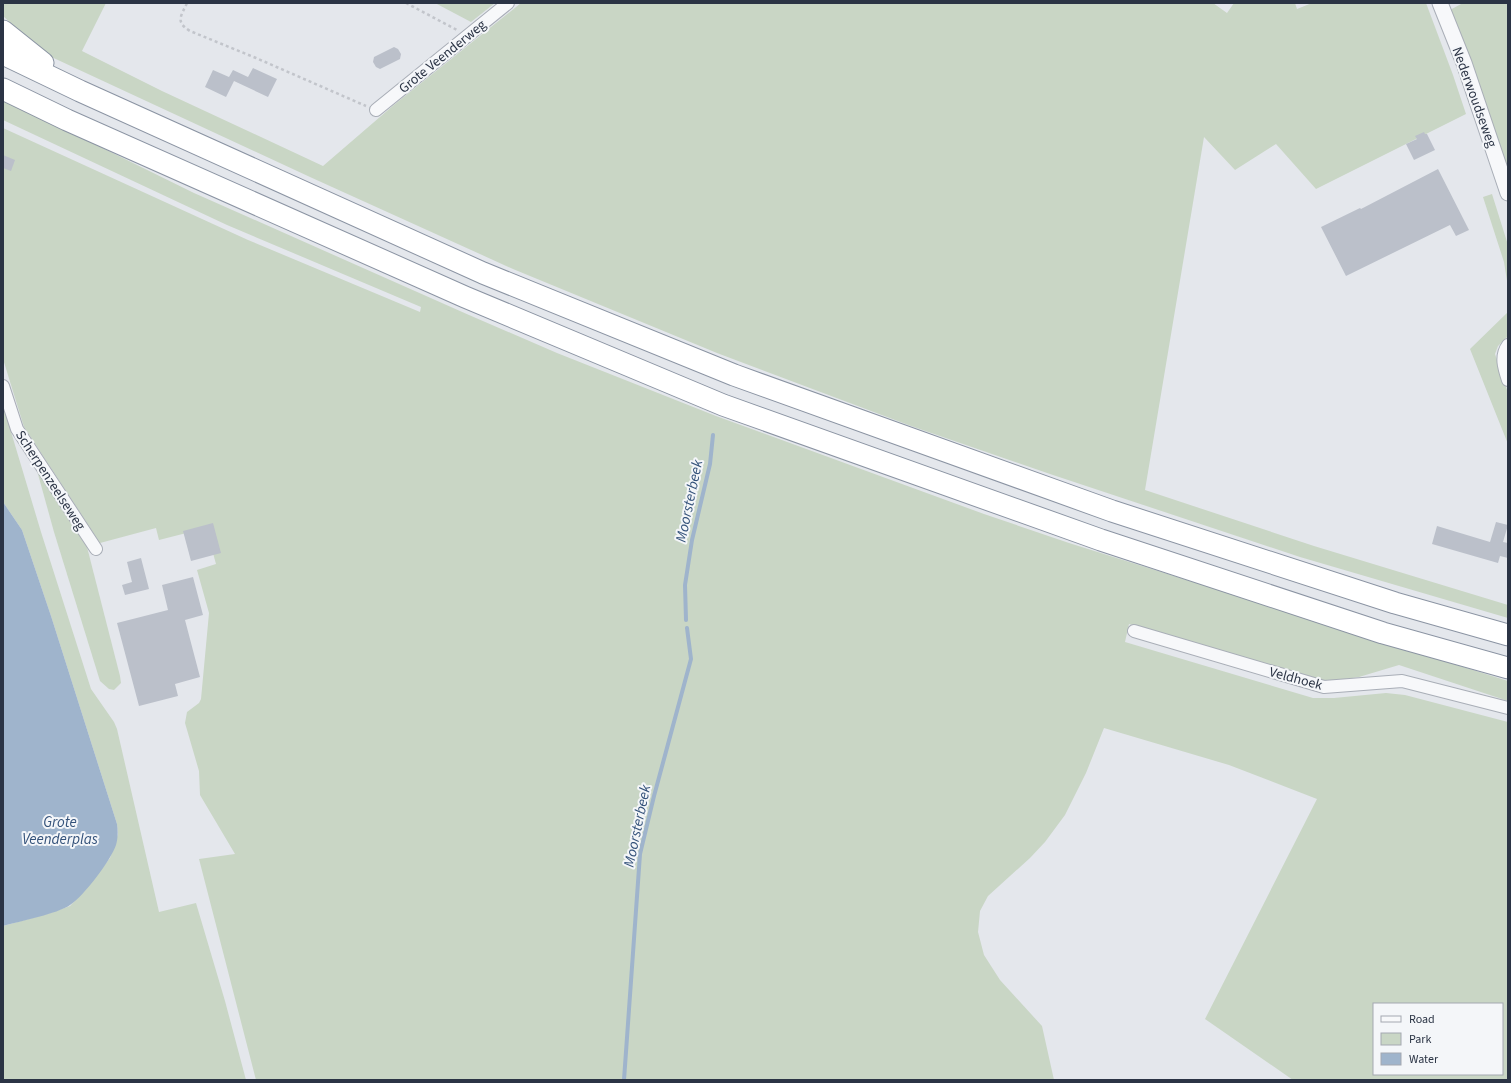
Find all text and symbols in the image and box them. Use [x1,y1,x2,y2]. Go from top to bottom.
street label: Grote Veenderweg [395,15,491,98]
street label: Nederwoudseweg [1447,44,1502,150]
street label: Scherpenzeelseweg [10,427,90,535]
water label: Moorsterbeek [671,457,709,544]
street label: Veldhoek [1267,662,1325,696]
water label: Moorsterbeek [619,782,657,869]
water label: Grote Veenderplas [22,812,98,850]
legend [1373,1003,1503,1075]
text: Road [1409,1011,1435,1028]
text: Park [1409,1031,1431,1048]
text: Water [1409,1051,1439,1068]

